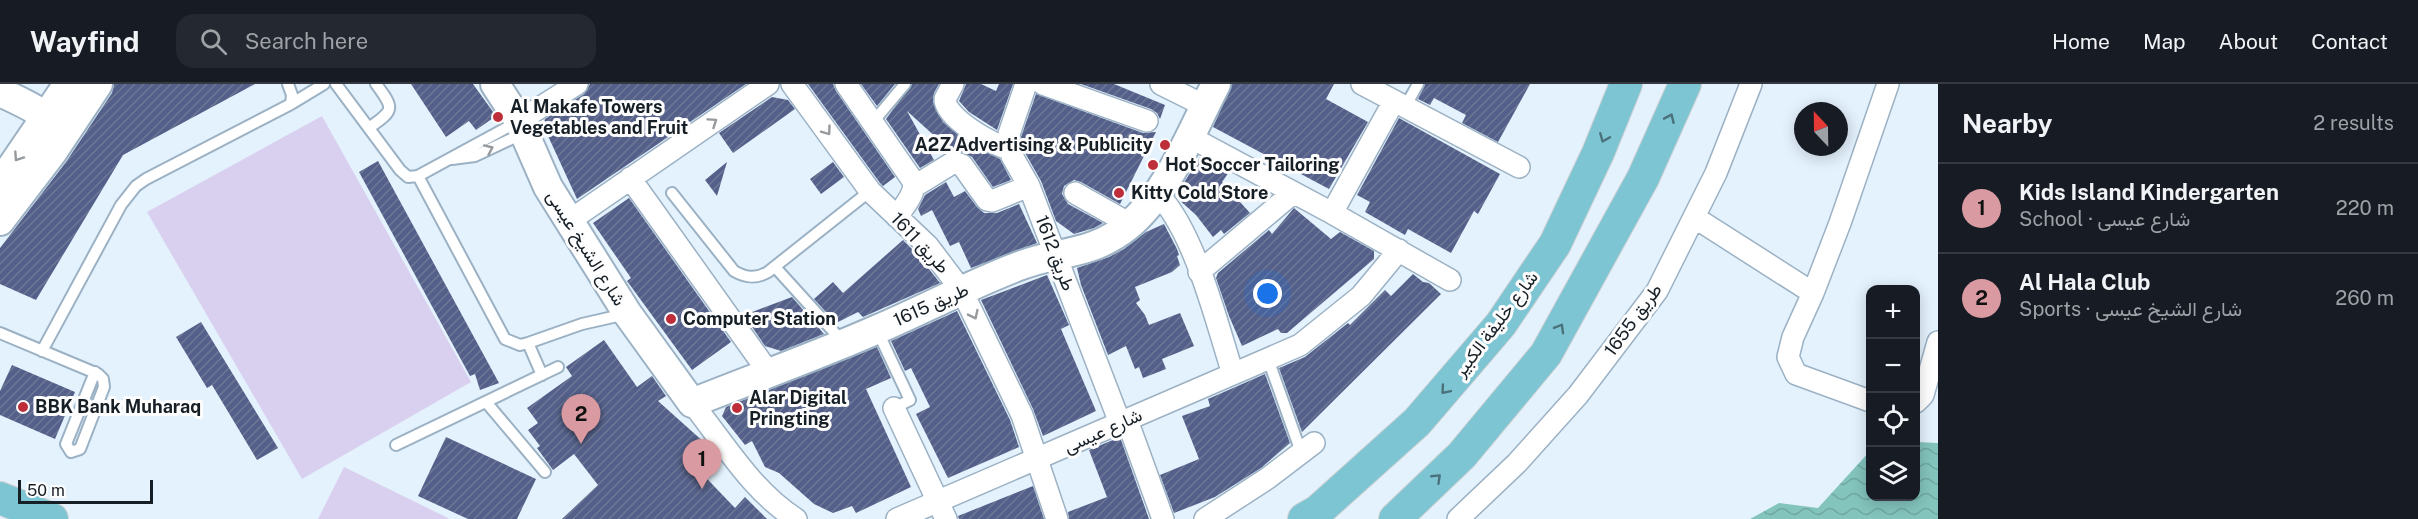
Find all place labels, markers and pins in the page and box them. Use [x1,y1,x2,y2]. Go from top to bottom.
place label: Al Makafe Towers Vegetables and Fruit [510,96,688,138]
marker: Al Makafe Towers Vegetables and Fruit [491,110,505,124]
place label: A2Z Advertising & Publicity [915,134,1153,155]
marker: A2Z Advertising & Publicity [1158,138,1172,152]
place label: Hot Soccer Tailoring [1165,154,1340,175]
marker: Hot Soccer Tailoring [1146,158,1160,172]
place label: Kitty Cold Store [1131,182,1268,203]
marker: Kitty Cold Store [1112,186,1126,200]
place label: Computer Station [683,308,836,329]
marker: Computer Station [664,312,678,326]
place label: Alar Digital Pringting [749,387,847,429]
pin: 2 [562,394,600,444]
place label: BBK Bank Muharaq [35,396,201,417]
marker: BBK Bank Muharaq [16,400,30,414]
marker: Alar Digital Pringting [730,401,744,415]
pin: 1 [682,440,722,489]

